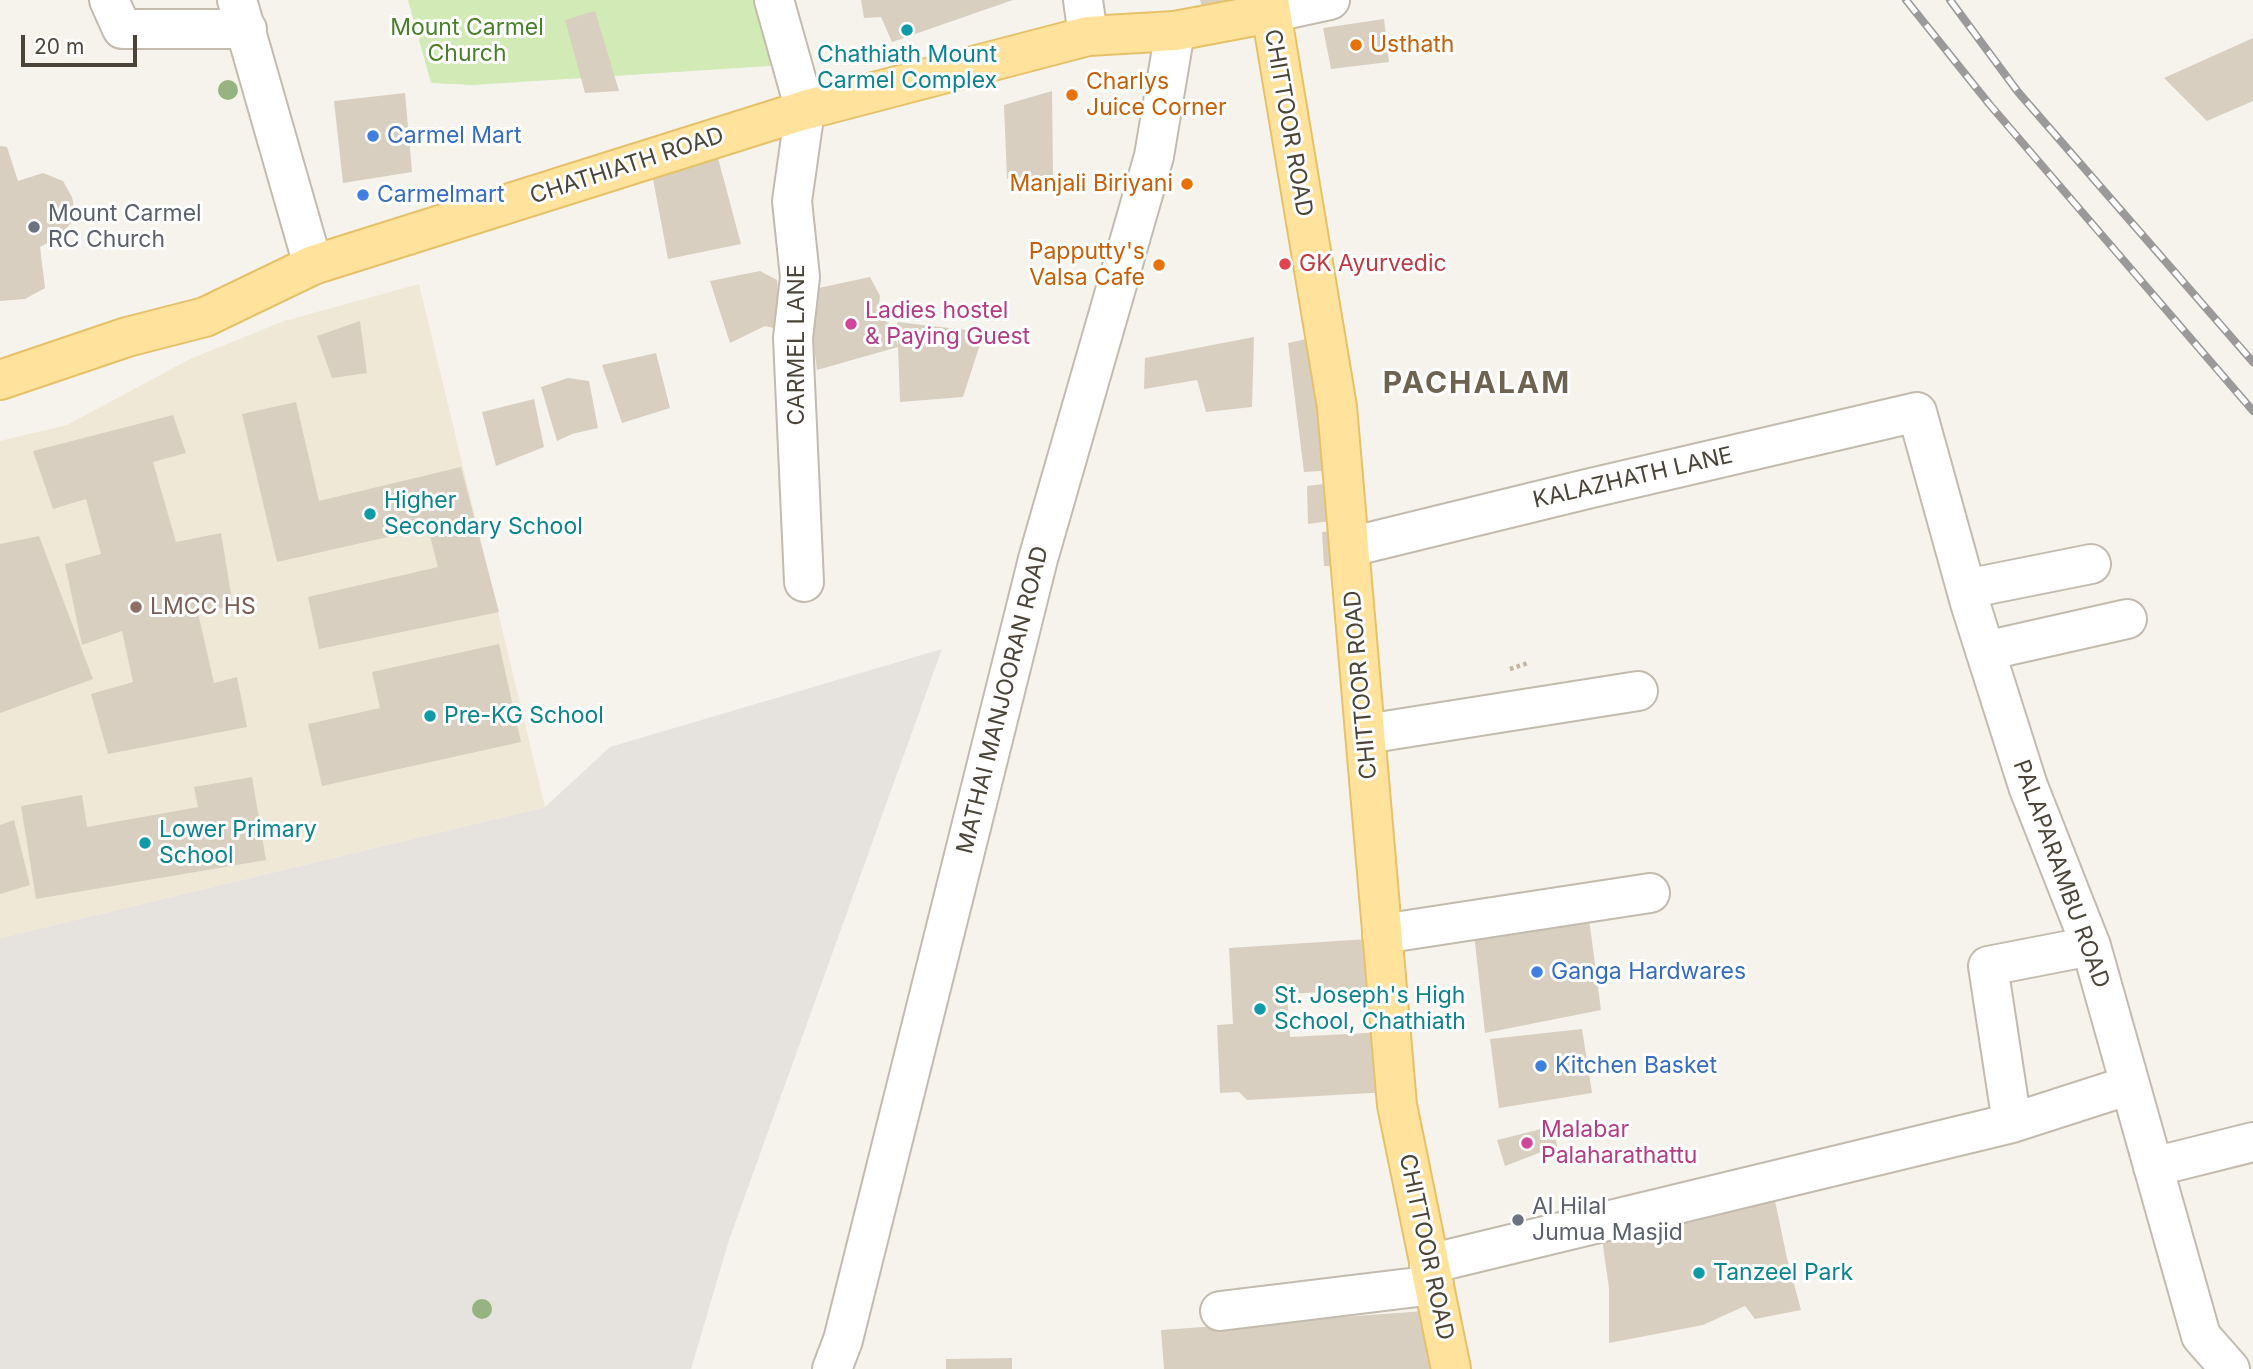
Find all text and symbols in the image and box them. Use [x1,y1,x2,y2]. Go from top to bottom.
park label: Mount Carmel Church [390,14,544,68]
scale bar [24,21,140,65]
marker: Chathiath Mount Carmel Complex [899,22,915,38]
street label: CHITTOOR ROAD [1258,27,1318,219]
place label: Usthath [1370,31,1454,59]
text: 20 m [34,34,84,59]
marker: Usthath [1348,37,1364,53]
place label: Chathiath Mount Carmel Complex [817,41,997,95]
place label: Charlys Juice Corner [1086,68,1227,122]
marker: Charlys Juice Corner [1064,87,1080,103]
place label: Carmel Mart [387,122,522,150]
street label: CHATHIATH ROAD [527,122,727,210]
marker: Carmel Mart [365,128,381,144]
place label: Manjali Biriyani [1010,170,1173,198]
marker: Manjali Biriyani [1179,176,1195,192]
place label: Carmelmart [377,181,504,209]
marker: Carmelmart [355,187,371,203]
place label: Mount Carmel RC Church [48,200,202,254]
marker: Mount Carmel RC Church [26,219,42,235]
place label: Papputty's Valsa Cafe [1029,238,1145,292]
place label: GK Ayurvedic [1299,250,1447,278]
marker: GK Ayurvedic [1277,256,1293,272]
marker: Papputty's Valsa Cafe [1151,257,1167,273]
street label: CARMEL LANE [783,264,811,426]
place label: Ladies hostel & Paying Guest [865,297,1030,351]
marker: Ladies hostel & Paying Guest [843,316,859,332]
district label: PACHALAM [1384,366,1570,402]
street label: KALAZHATH LANE [1530,442,1736,514]
place label: Higher Secondary School [384,487,583,541]
marker: Higher Secondary School [362,506,378,522]
street label: MATHAI MANJOORAN ROAD [951,543,1055,857]
street label: CHITTOOR ROAD [1339,589,1383,781]
place label: LMCC HS [150,593,256,621]
marker: LMCC HS [128,599,144,615]
place label: Pre-KG School [444,702,604,730]
marker: Pre-KG School [422,708,438,724]
street label: PALAPARAMBU ROAD [2007,756,2115,992]
place label: Lower Primary School [159,816,317,870]
marker: Lower Primary School [137,835,153,851]
place label: Ganga Hardwares [1551,958,1746,986]
marker: Ganga Hardwares [1529,964,1545,980]
place label: St. Joseph's High School, Chathiath [1274,982,1466,1036]
marker: St. Joseph's High School, Chathiath [1252,1001,1268,1017]
place label: Kitchen Basket [1555,1052,1717,1080]
marker: Kitchen Basket [1533,1058,1549,1074]
place label: Malabar Palaharathattu [1541,1116,1697,1170]
marker: Malabar Palaharathattu [1519,1135,1535,1151]
street label: CHITTOOR ROAD [1393,1151,1459,1343]
place label: Al Hilal Jumua Masjid [1532,1193,1683,1247]
marker: Al Hilal Jumua Masjid [1510,1212,1526,1228]
place label: Tanzeel Park [1713,1259,1853,1287]
marker: Tanzeel Park [1691,1265,1707,1281]

